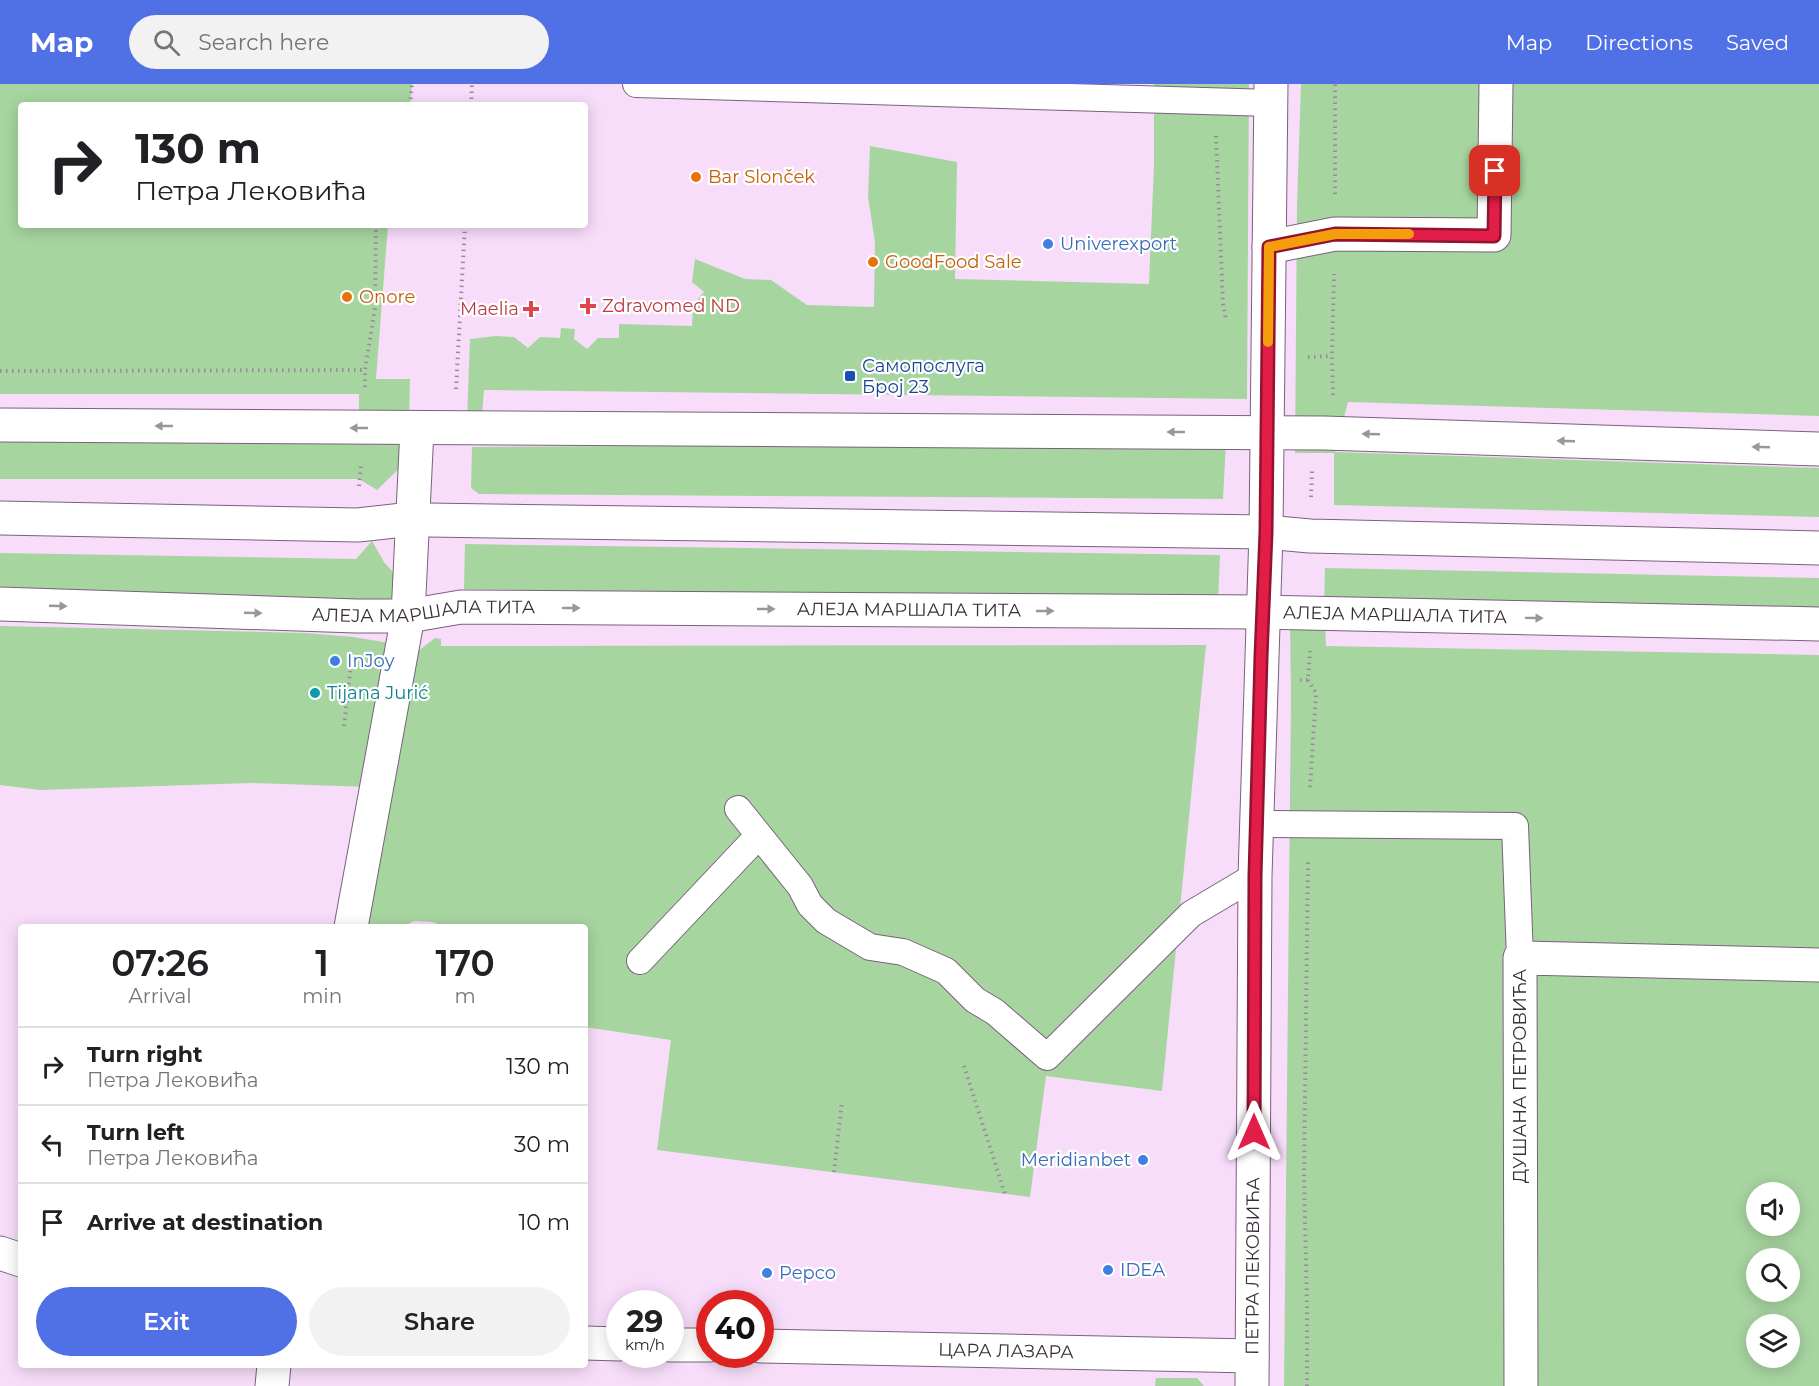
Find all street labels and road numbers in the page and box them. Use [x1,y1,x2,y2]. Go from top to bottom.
street label: АЛЕЈА МАРШАЛА ТИТА [311,596,536,627]
street label: АЛЕЈА МАРШАЛА ТИТА [797,598,1022,622]
street label: АЛЕЈА МАРШАЛА ТИТА [1283,601,1508,628]
street label: ДУШАНА ПЕТРОВИЋА [1509,968,1531,1183]
street label: ПЕТРА ЛЕКОВИЋА [1241,1177,1264,1355]
street label: ЦАРА ЛАЗАРА [938,1339,1075,1363]

